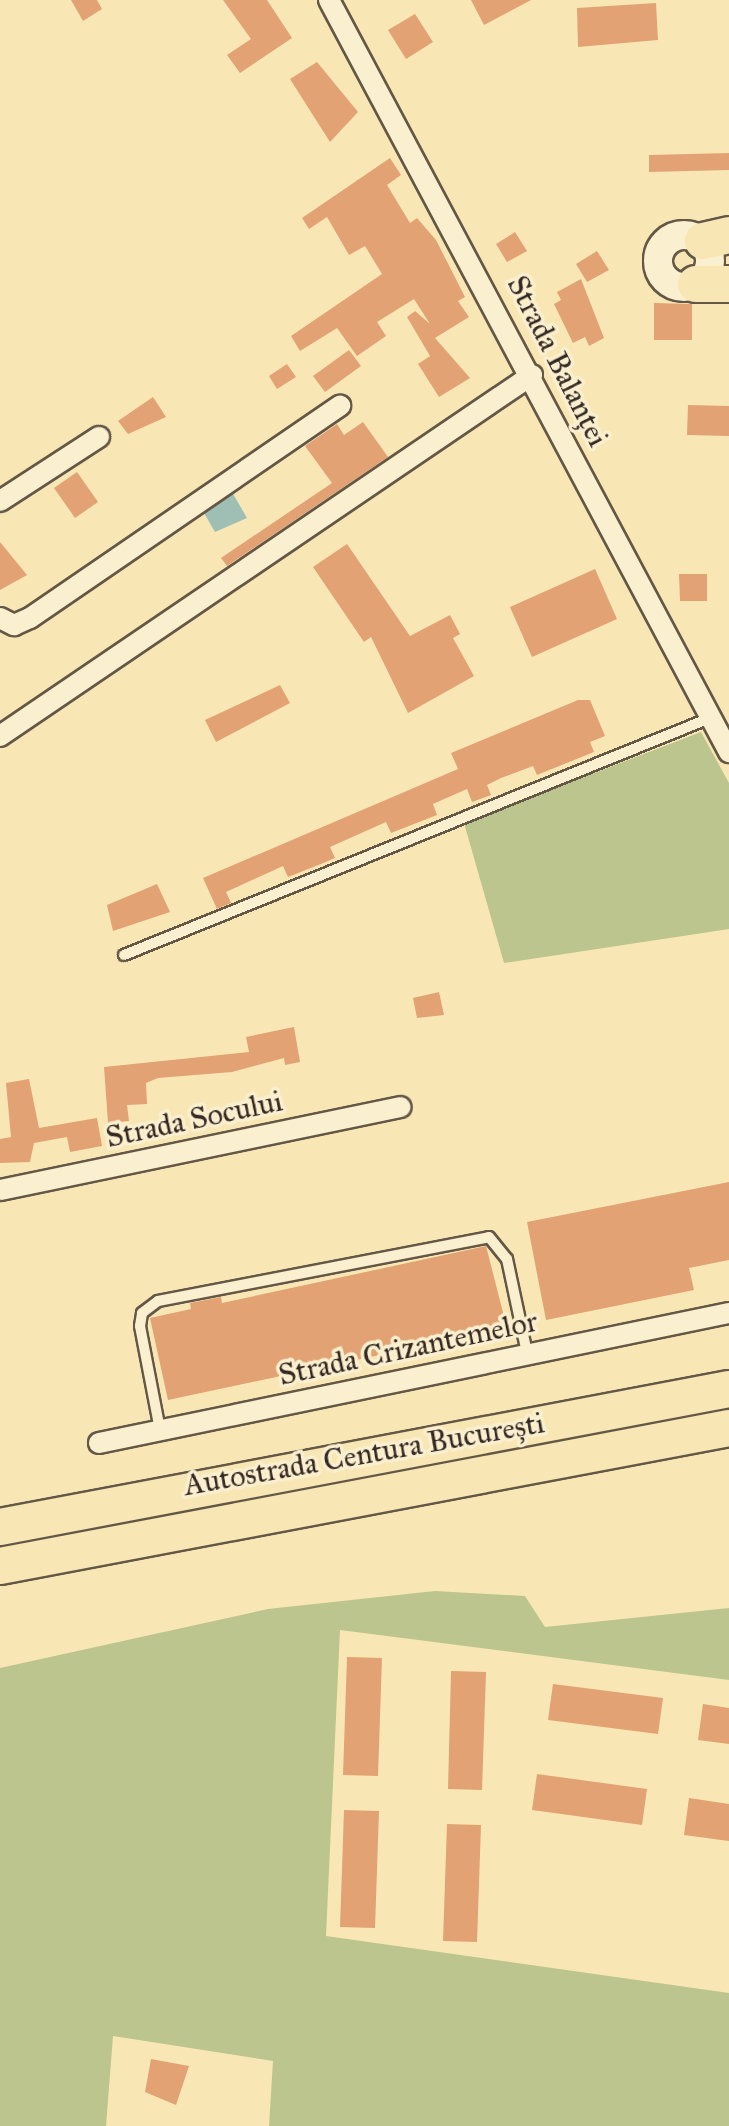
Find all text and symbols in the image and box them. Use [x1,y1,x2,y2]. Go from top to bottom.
street label: Strada Balanței [500,270,616,452]
street label: Strada Socului [103,1083,285,1155]
street label: Strada Crizantemelor [275,1303,541,1393]
street label: Autostrada Centura București [181,1405,547,1503]

